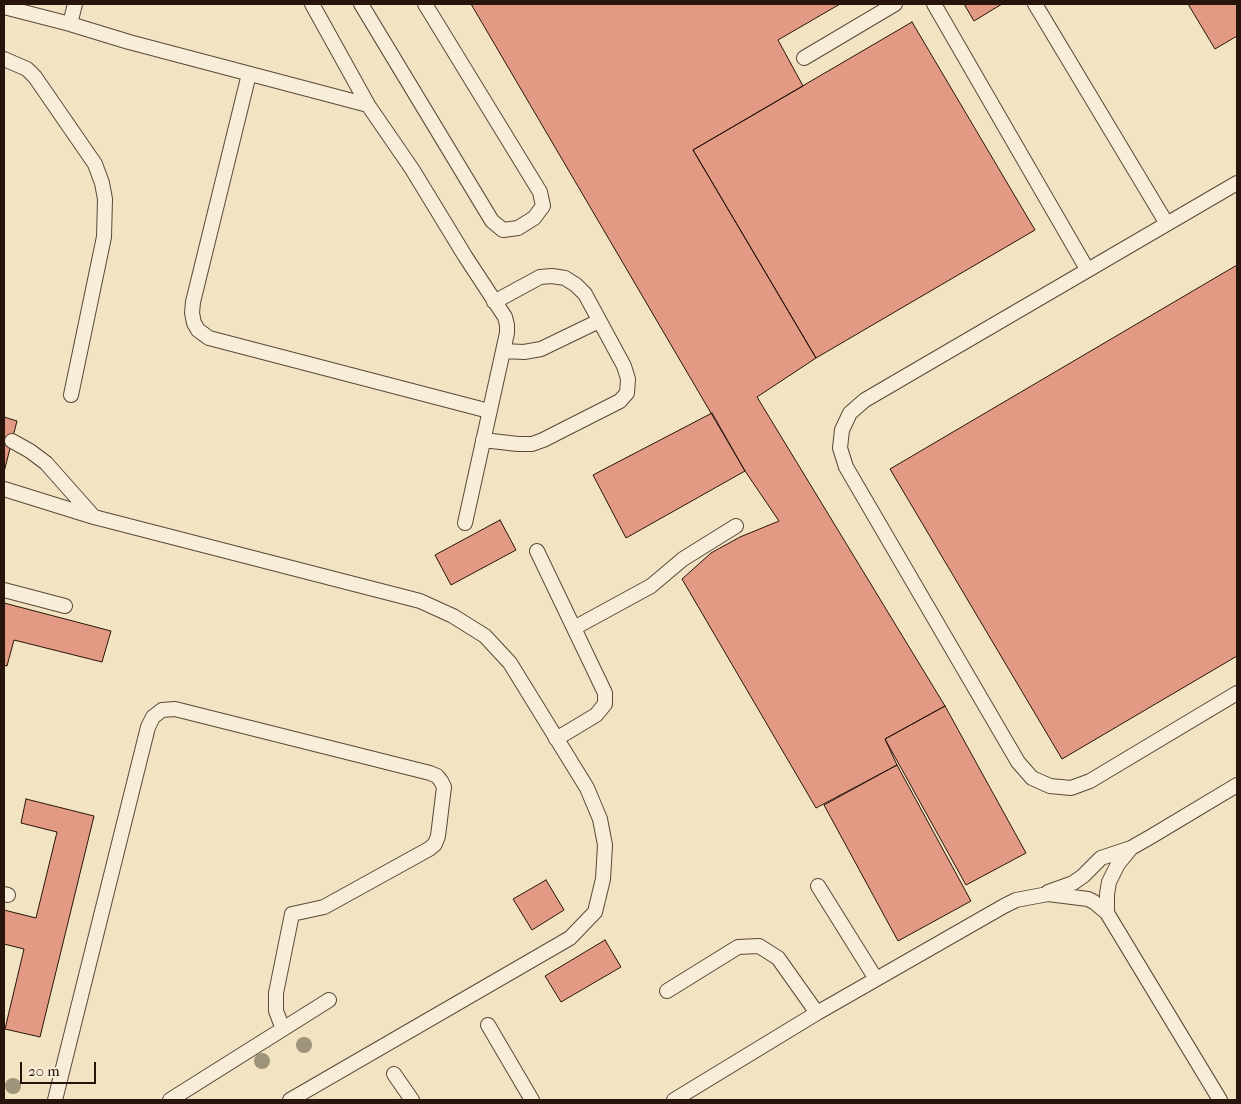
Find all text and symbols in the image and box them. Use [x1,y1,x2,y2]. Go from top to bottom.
scale bar [22,1052,99,1084]
text: 20 m [28,1062,60,1080]

